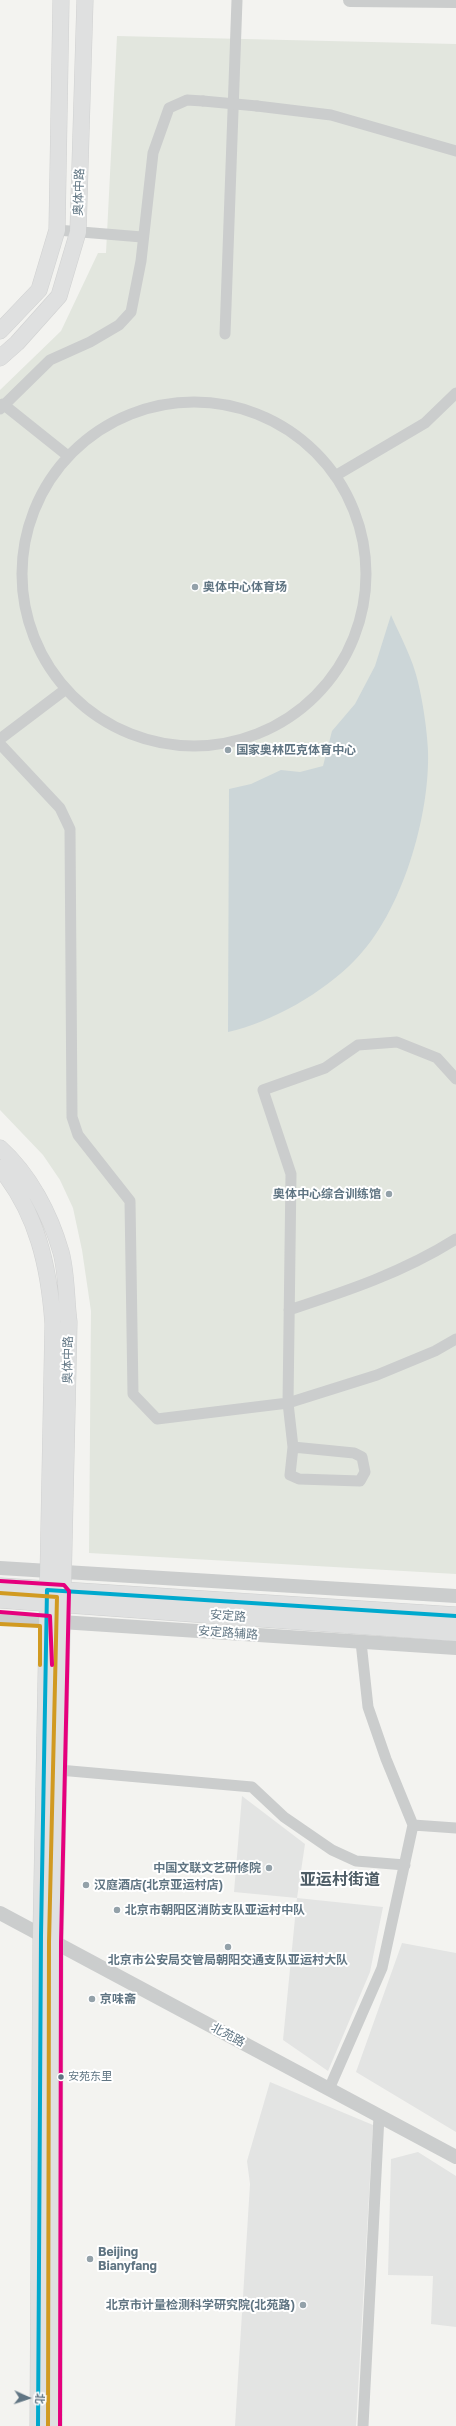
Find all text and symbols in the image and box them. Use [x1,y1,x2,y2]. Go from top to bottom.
street label: 奥体中路 [71,168,87,216]
place label: 奥体中心体育场 [203,580,287,594]
marker: 奥体中心体育场 [190,582,200,592]
place label: 国家奥林匹克体育中心 [236,743,356,757]
marker: 国家奥林匹克体育中心 [223,745,233,755]
place label: 奥体中心综合训练馆 [273,1187,381,1201]
marker: 奥体中心综合训练馆 [384,1189,394,1199]
street label: 奥体中路 [60,1336,76,1384]
street label: 安定路 [210,1608,246,1624]
street label: 安定路辅路 [198,1624,258,1642]
place label: 中国文联文艺研修院 [153,1861,261,1875]
marker: 中国文联文艺研修院 [264,1863,274,1873]
district label: 亚运村街道 [300,1870,380,1890]
place label: 汉庭酒店(北京亚运村店) [94,1878,223,1892]
marker: 汉庭酒店(北京亚运村店) [81,1880,91,1890]
place label: 北京市朝阳区消防支队亚运村中队 [125,1903,305,1917]
marker: 北京市朝阳区消防支队亚运村中队 [112,1905,122,1915]
marker: 北京市公安局交管局朝阳交通支队亚运村大队 [223,1942,233,1952]
place label: 北京市公安局交管局朝阳交通支队亚运村大队 [108,1953,348,1967]
place label: 京味斋 [100,1992,136,2006]
marker: 京味斋 [87,1994,97,2004]
street label: 北苑路 [209,2020,247,2050]
place label: 安苑东里 [68,2070,112,2084]
marker: 安苑东里 [56,2072,66,2082]
place label: Beijing Bianyfang [98,2245,157,2273]
marker: Beijing Bianyfang [85,2254,95,2264]
place label: 北京市计量检测科学研究院(北苑路) [106,2298,295,2312]
marker: 北京市计量检测科学研究院(北苑路) [298,2300,308,2310]
north arrow [8,2378,48,2418]
text: 北 [34,2393,47,2404]

